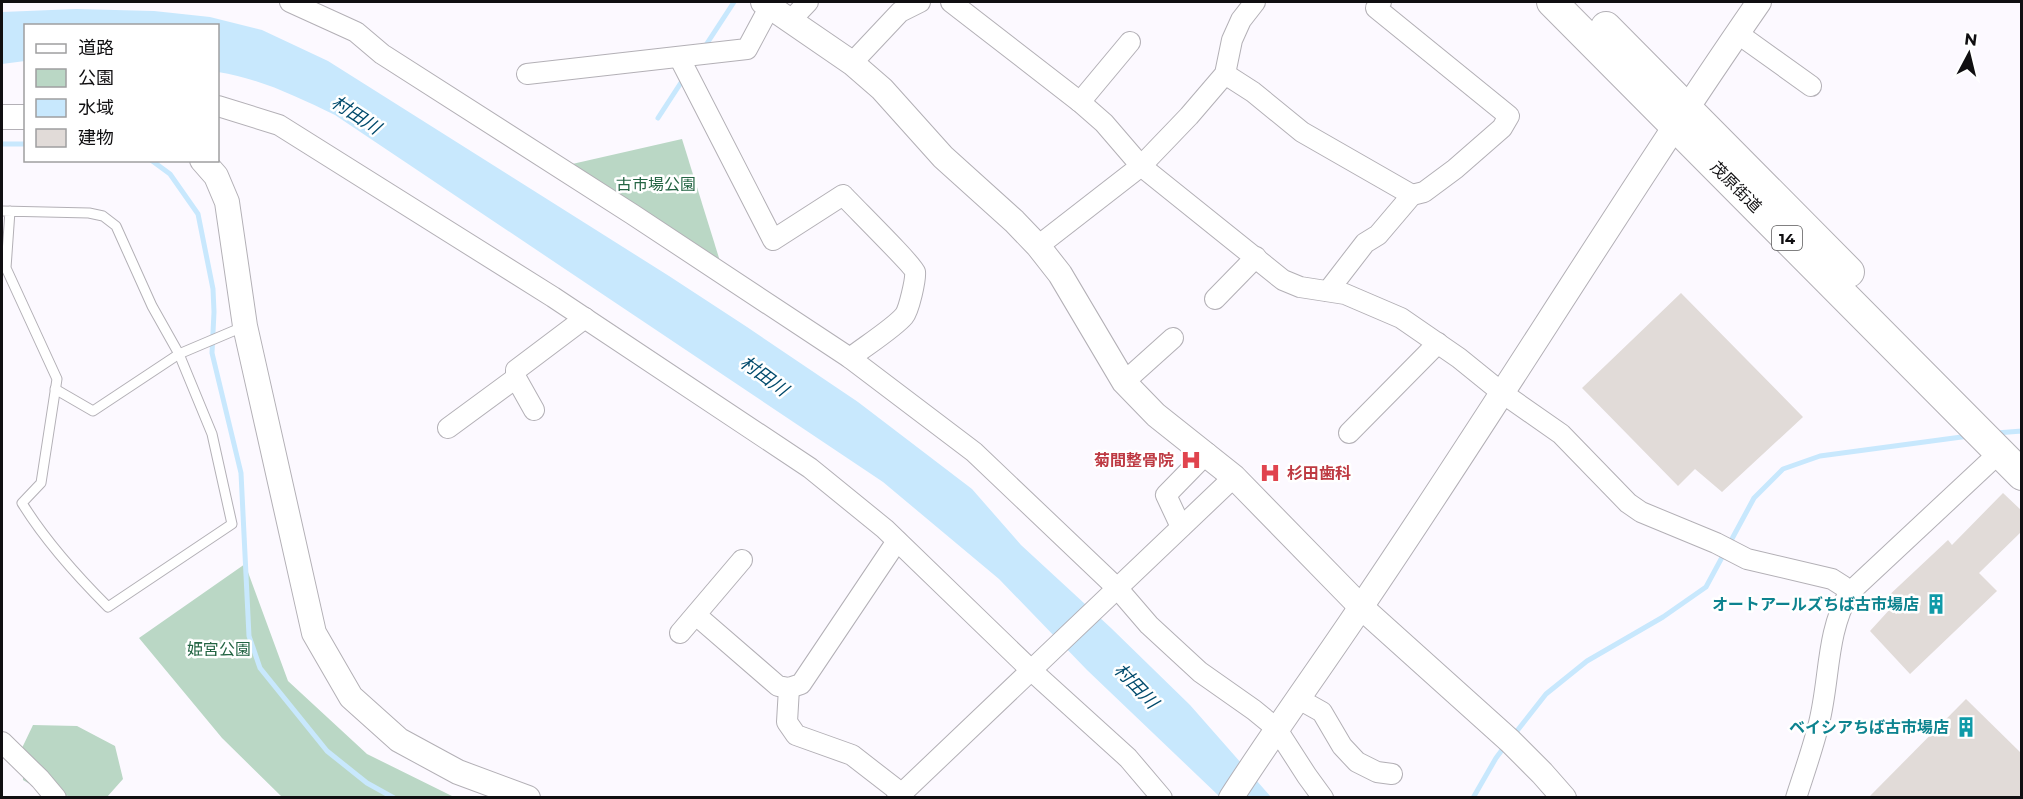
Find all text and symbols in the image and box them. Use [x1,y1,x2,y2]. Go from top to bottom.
legend [24,24,219,162]
north arrow [1939,24,1999,84]
text: N [1963,29,1978,50]
text: 道路 [78,37,114,59]
text: 公園 [78,67,114,89]
water label: 村田川 [327,91,386,140]
text: 水域 [78,97,114,119]
text: 建物 [78,127,114,149]
street label: 茂原街道 [1707,158,1765,216]
park label: 古市場公園 [616,175,696,194]
road number: 14 [1772,226,1802,250]
water label: 村田川 [736,351,794,402]
hospital icon: 菊間整骨院 [1179,448,1203,472]
place label: 菊間整骨院 [1094,451,1174,470]
hospital icon: 杉田歯科 [1258,461,1282,485]
place label: 杉田歯科 [1287,464,1351,483]
building icon: オートアールズちば古市場店 [1924,592,1948,616]
place label: オートアールズちば古市場店 [1712,595,1919,614]
park label: 姫宮公園 [187,640,251,659]
water label: 村田川 [1109,659,1164,715]
building icon: ベイシアちば古市場店 [1954,715,1978,739]
place label: ベイシアちば古市場店 [1789,718,1949,737]

